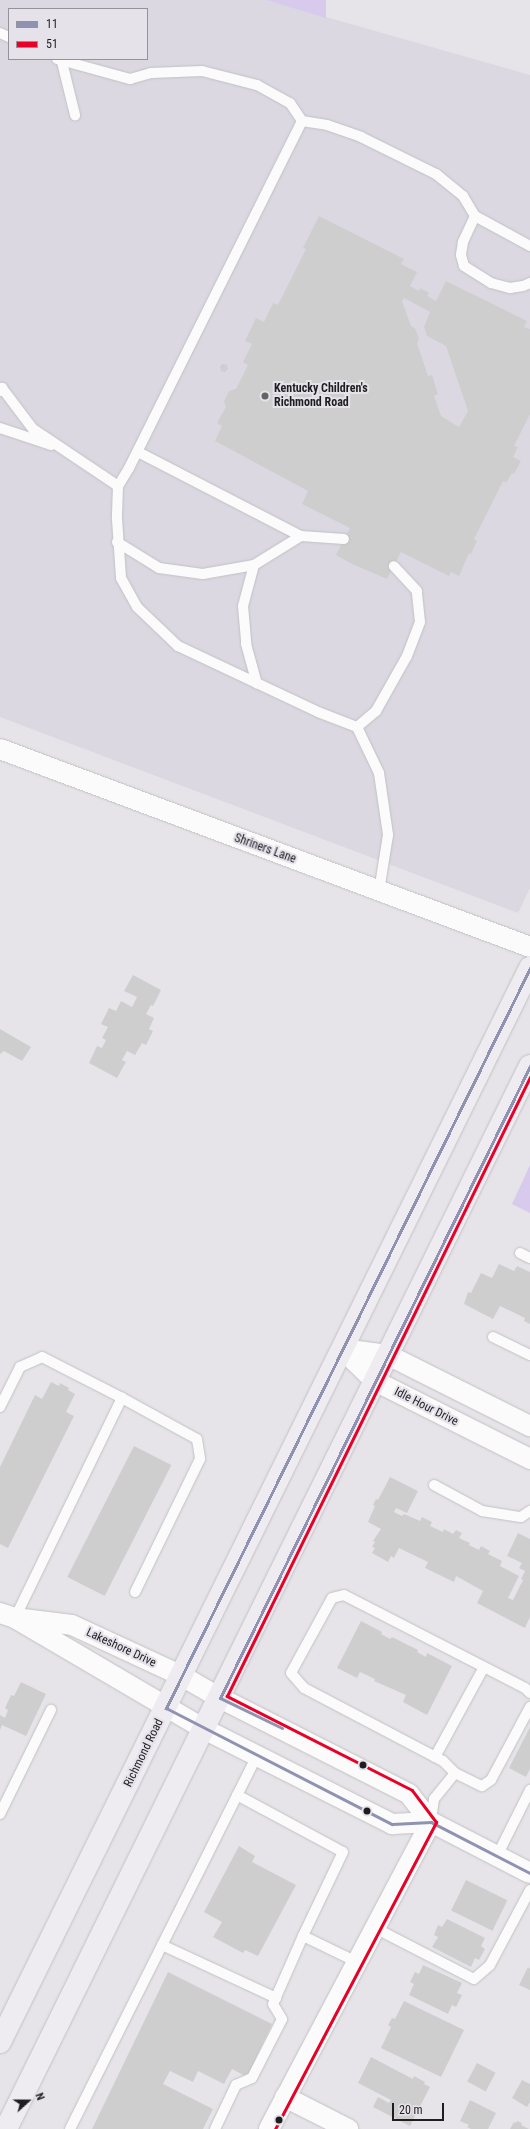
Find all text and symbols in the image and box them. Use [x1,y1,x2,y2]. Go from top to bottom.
legend [8,8,148,60]
text: 11 [46,17,58,31]
text: 51 [46,37,58,51]
place label: Kentucky Children's Richmond Road [274,382,368,410]
marker: Kentucky Children's Richmond Road [259,390,271,402]
street label: Shriners Lane [232,831,298,867]
street label: Idle Hour Drive [392,1385,460,1429]
street label: Lakeshore Drive [84,1626,158,1670]
street label: Richmond Road [121,1717,167,1789]
unlabelled marker [358,1760,368,1770]
unlabelled marker [362,1806,372,1816]
north arrow [8,2081,48,2121]
text: N [32,2091,47,2102]
scale bar [394,2095,446,2121]
text: 20 m [399,2103,423,2117]
unlabelled marker [274,2115,284,2125]

